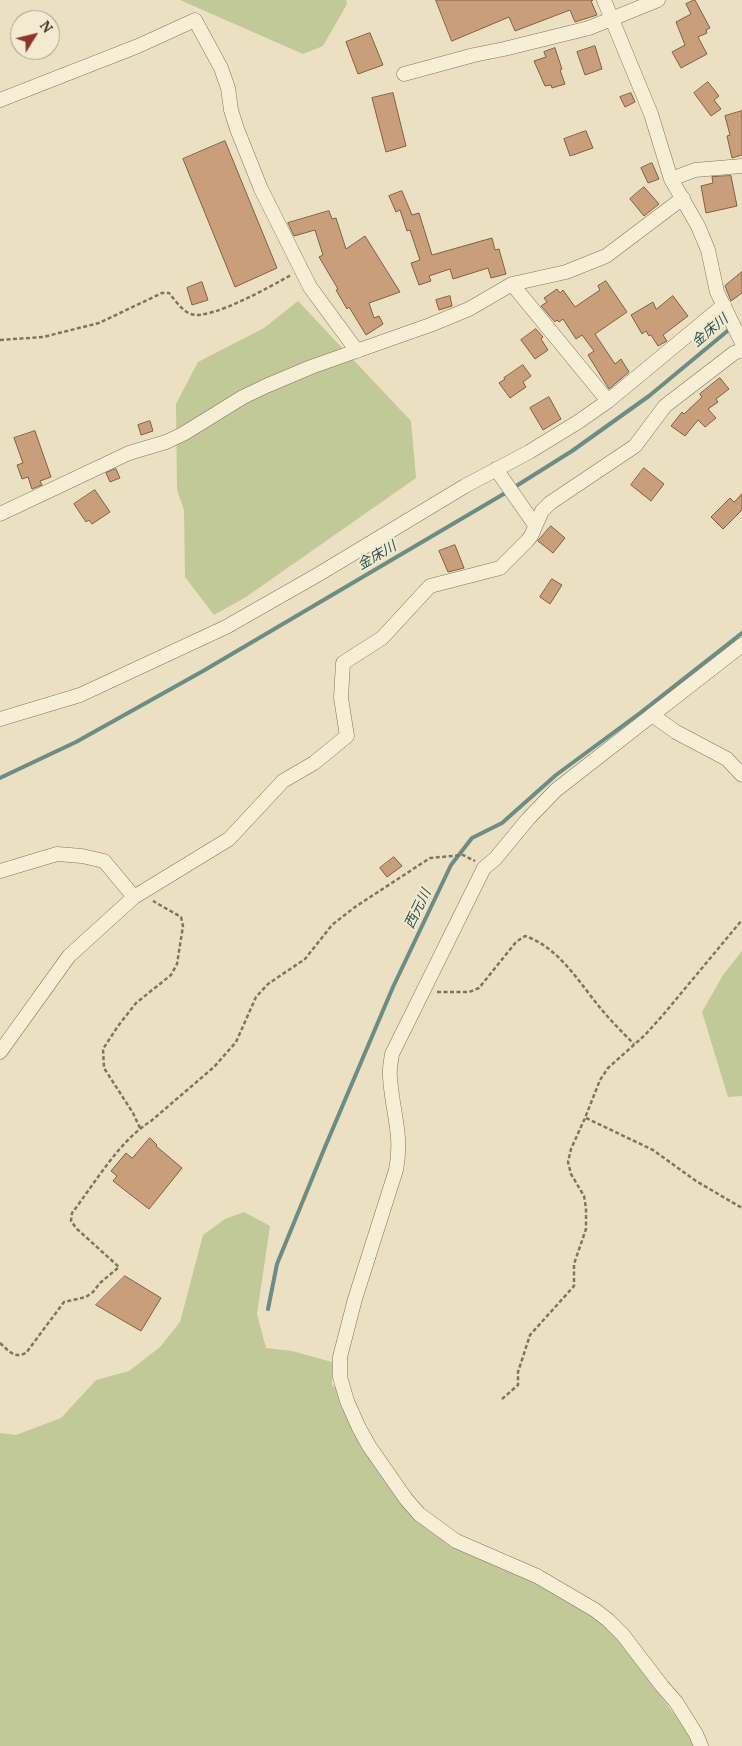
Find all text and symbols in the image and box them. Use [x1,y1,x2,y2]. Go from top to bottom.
north arrow [10,10,60,60]
text: N [36,17,58,36]
water label: 金床川 [689,311,731,351]
water label: 金床川 [355,538,399,574]
water label: 西元川 [401,886,435,932]

